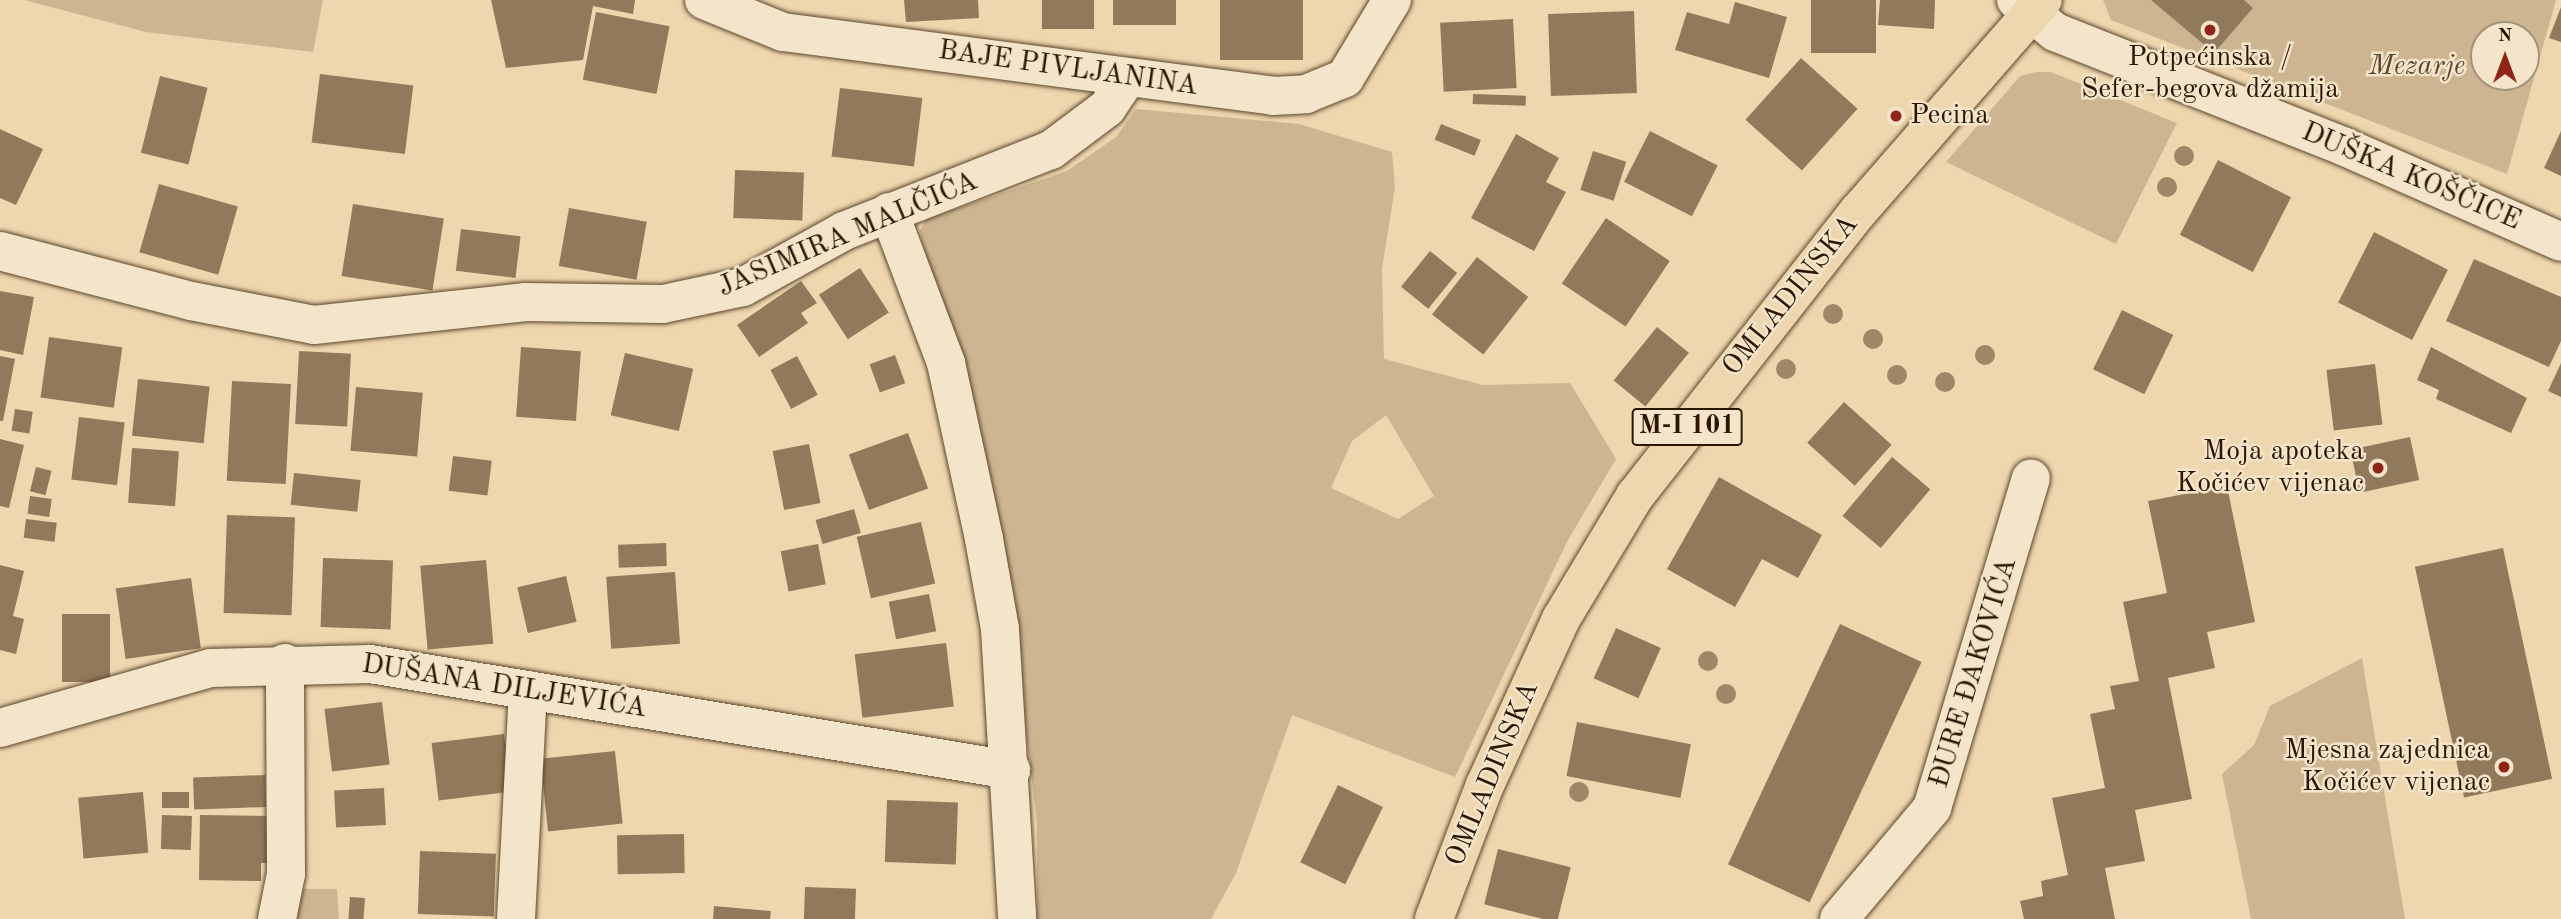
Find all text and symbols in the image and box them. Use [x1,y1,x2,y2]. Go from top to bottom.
north arrow [2470,21,2540,91]
marker: Potpećinska / Sefer-begova džamija [2202,22,2218,38]
text: N [2498,27,2512,46]
street label: BAJE PIVLJANINA [936,34,1200,104]
place label: Potpećinska / Sefer-begova džamija [2081,41,2339,107]
park label: Mezarje [2369,50,2465,84]
place label: Pecina [1910,99,1989,133]
marker: Pecina [1888,108,1904,124]
street label: DUŠKA KOŠČICE [2296,116,2526,238]
street label: JASIMIRA MALČIĆA [713,165,983,305]
street label: OMLADINSKA [1716,209,1866,383]
road number: M-I 101 [1631,404,1743,449]
place label: Moja apoteka Kočićev vijenac [2176,435,2364,501]
marker: Moja apoteka Kočićev vijenac [2370,460,2386,476]
street label: ĐURE ĐAKOVIĆA [1923,554,2025,792]
street label: DUŠANA DILJEVIĆA [359,648,649,726]
street label: OMLADINSKA [1439,677,1547,871]
place label: Mjesna zajednica Kočićev vijenac [2284,734,2490,800]
marker: Mjesna zajednica Kočićev vijenac [2496,759,2512,775]

